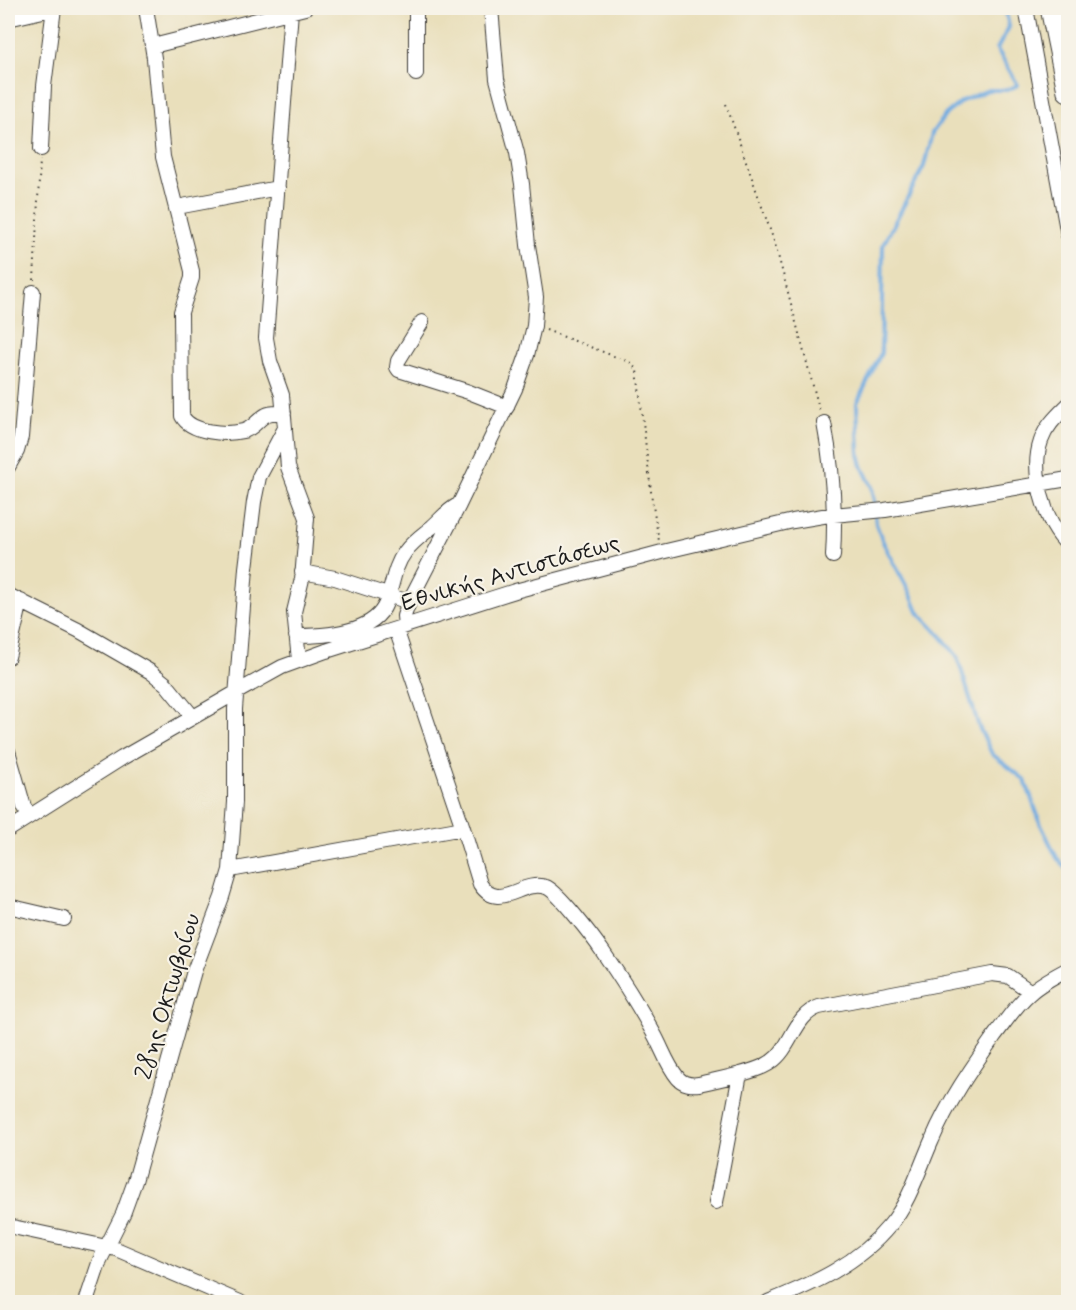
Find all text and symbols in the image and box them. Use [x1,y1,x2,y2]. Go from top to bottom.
street label: Εθνικής Αντιστάσεως [398,527,623,619]
street label: 28ης Οκτωβρίου [128,909,208,1083]

